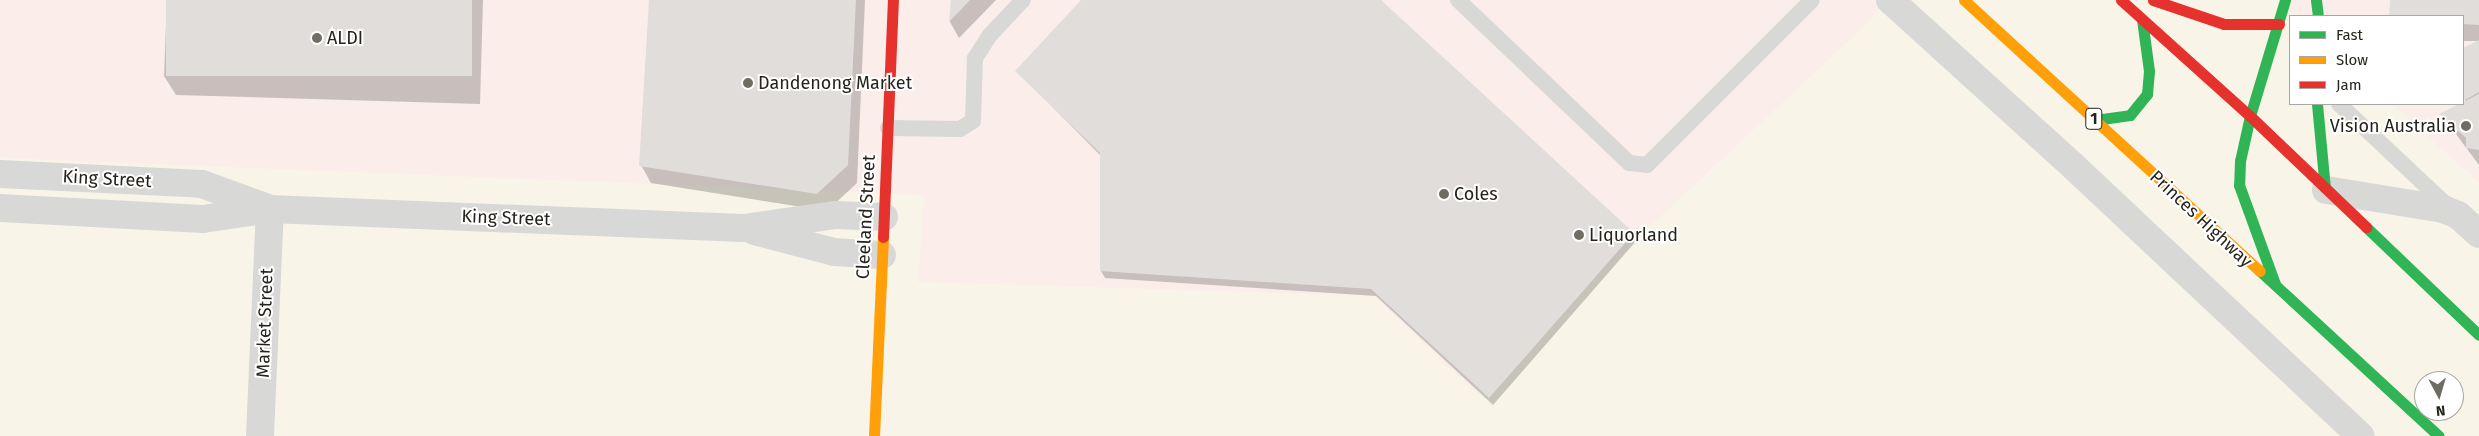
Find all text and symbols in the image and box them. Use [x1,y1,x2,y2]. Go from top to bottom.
legend [2289,15,2464,105]
text: Fast [2336,26,2363,44]
place label: ALDI [327,27,363,49]
marker: ALDI [311,32,323,44]
text: Slow [2336,51,2368,69]
place label: Dandenong Market [758,72,912,94]
text: Jam [2336,76,2362,94]
marker: Dandenong Market [742,77,754,89]
road number: 1 [2085,106,2103,132]
place label: Vision Australia [2330,115,2456,137]
marker: Vision Australia [2460,120,2472,132]
street label: Cleeland Street [852,154,880,280]
street label: King Street [62,166,152,192]
street label: Princes Highway [2145,166,2257,272]
place label: Coles [1454,183,1498,205]
marker: Coles [1438,188,1450,200]
street label: King Street [461,206,551,230]
place label: Liquorland [1589,224,1678,246]
marker: Liquorland [1573,229,1585,241]
street label: Market Street [252,268,278,378]
north arrow [2414,371,2464,421]
text: N [2435,401,2446,419]

